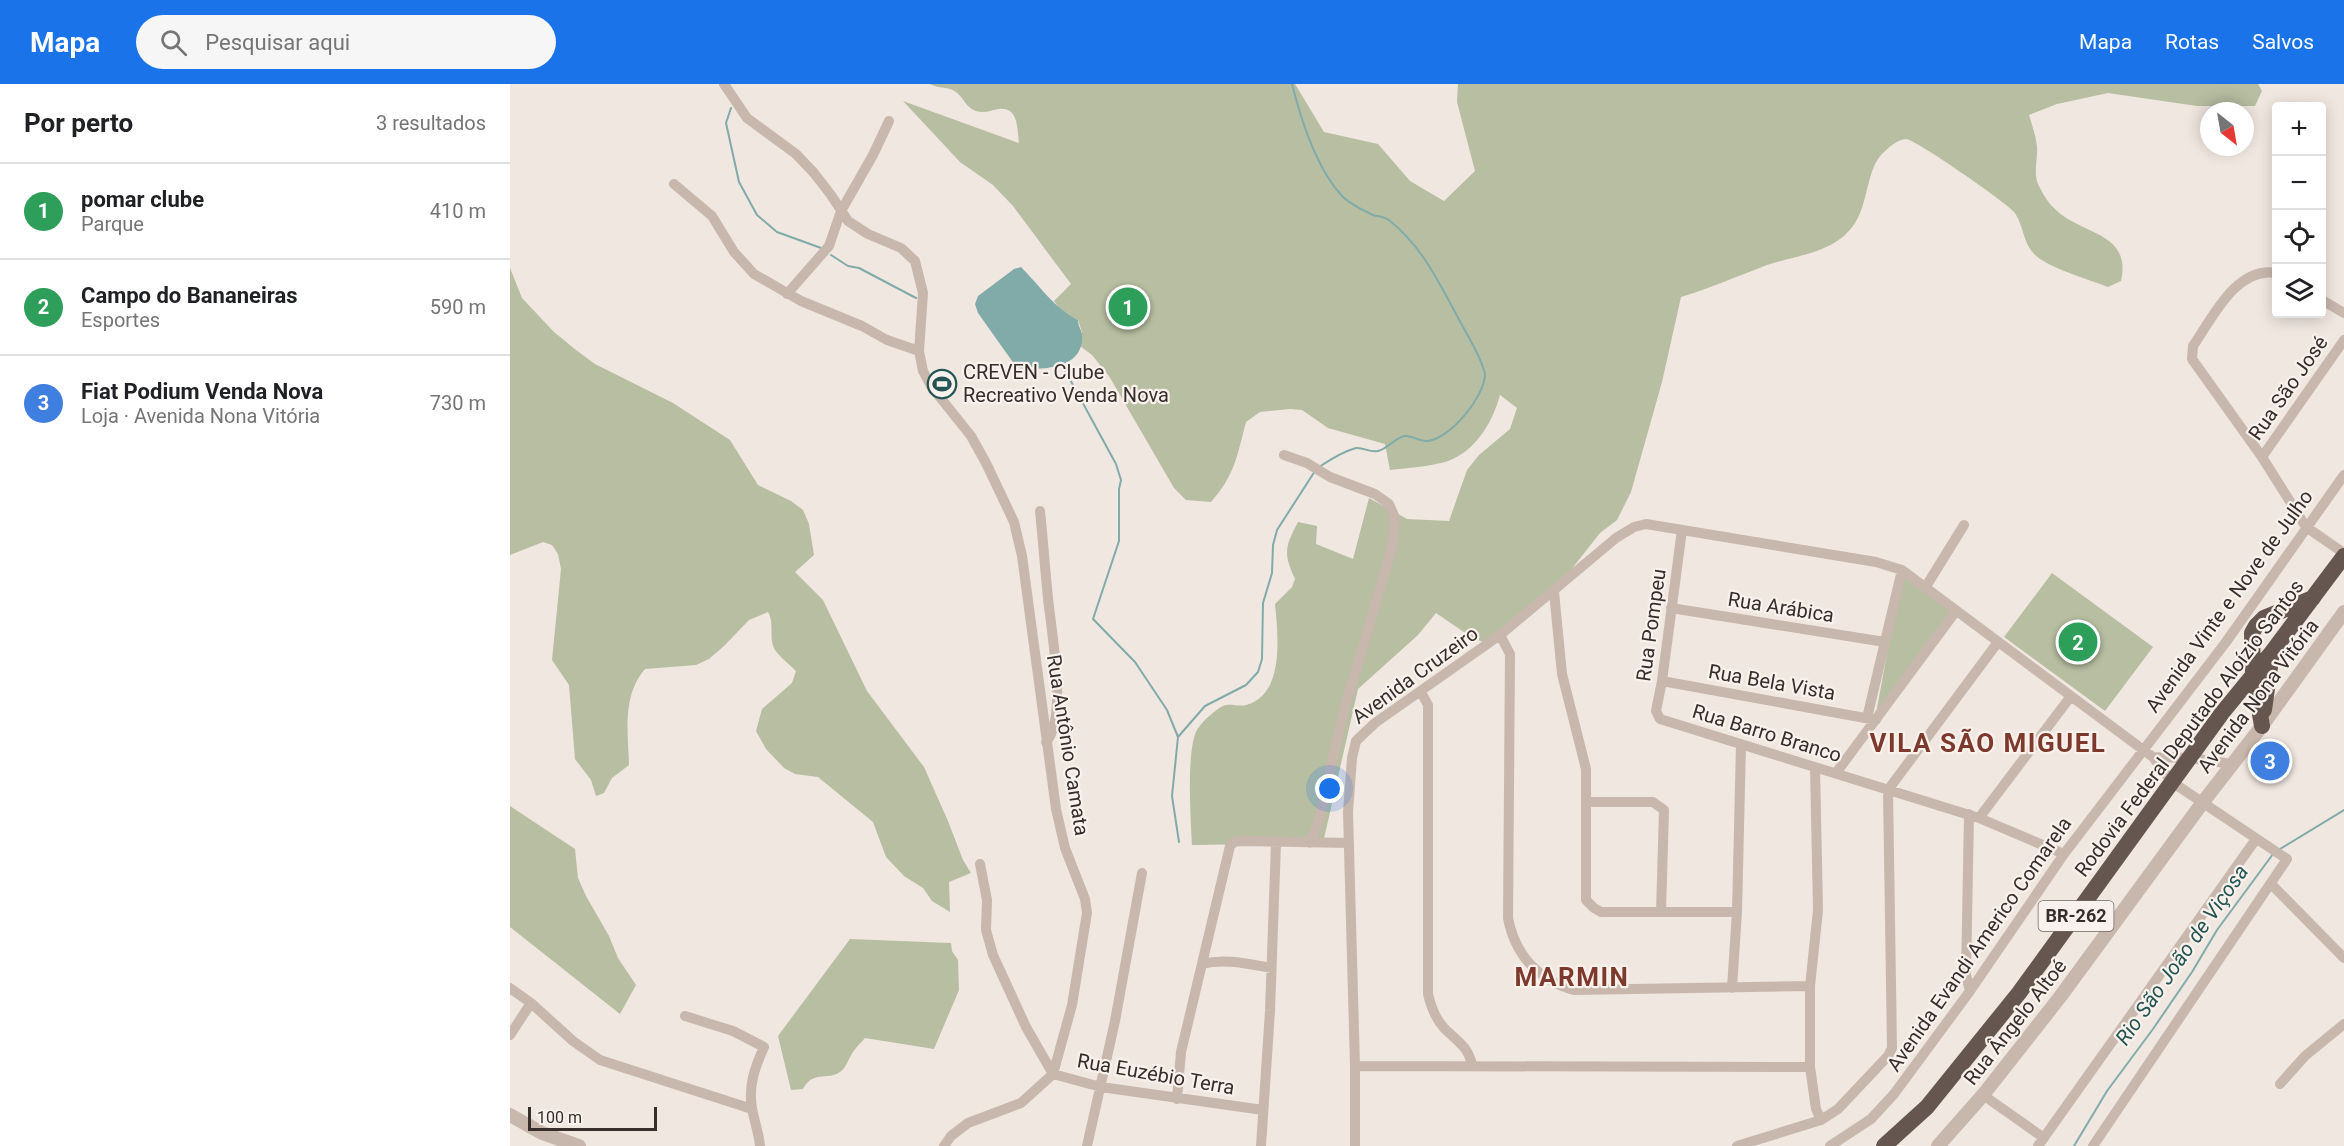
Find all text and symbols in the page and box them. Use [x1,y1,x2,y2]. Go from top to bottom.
search box [136,15,556,69]
text: Mapa [30,26,100,59]
icon: search [157,26,190,59]
text: Pesquisar aqui [205,30,350,55]
text: Mapa [2079,30,2132,54]
text: Rotas [2165,30,2219,54]
text: Salvos [2252,30,2314,54]
north arrow [2200,102,2254,156]
map controls [2272,102,2326,318]
button: + [2272,102,2326,156]
text: Por perto [24,108,133,138]
text: 3 resultados [376,111,486,135]
button: − [2272,156,2326,210]
text: pomar clube [81,187,204,212]
text: 1 [38,199,49,223]
text: 410 m [430,199,486,223]
button: locate [2272,210,2326,264]
text: Parque [81,212,144,236]
button: layers [2272,264,2326,318]
text: Campo do Bananeiras [81,283,298,308]
pin: 1 [1108,284,1148,330]
text: 2 [38,295,49,319]
text: 590 m [430,295,486,319]
text: Esportes [81,308,160,332]
street label: Rua São José [2243,331,2333,445]
place label: CREVEN - Clube Recreativo Venda Nova [963,360,1169,407]
sports icon: CREVEN - Clube Recreativo Venda Nova [926,368,958,400]
text: Fiat Podium Venda Nova [81,379,323,404]
text: 3 [38,391,49,415]
text: 730 m [430,391,486,415]
text: Loja · Avenida Nona Vitória [81,404,320,428]
street label: Avenida Vinte e Nove de Julho [2140,485,2318,717]
street label: Rua Pompeu [1631,567,1671,683]
street label: Rodovia Federal Deputado Aloízio Santos [2069,575,2309,881]
street label: Rua Arábica [1726,587,1836,627]
street label: Avenida Nona Vitória [2192,614,2324,778]
pin: 2 [2058,620,2098,664]
street label: Avenida Cruzeiro [1347,621,1483,729]
street label: Rua Antônio Camata [1042,653,1094,837]
street label: Rua Bela Vista [1707,659,1837,705]
street label: Rua Barro Branco [1689,699,1845,767]
district label: VILA SÃO MIGUEL [1870,728,2106,758]
pin: 3 [2250,738,2290,784]
your location [1315,774,1344,803]
street label: Avenida Evandi Americo Comarela [1882,812,2076,1076]
water label: Rio São João de Viçosa [2111,860,2253,1050]
road number: BR-262 [2038,901,2114,931]
street label: Rua Ângelo Altoé [1959,954,2071,1090]
district label: MARMIN [1515,962,1629,992]
street label: Rua Euzébio Terra [1075,1048,1237,1100]
scale bar [528,1104,657,1132]
text: 100 m [537,1108,582,1127]

